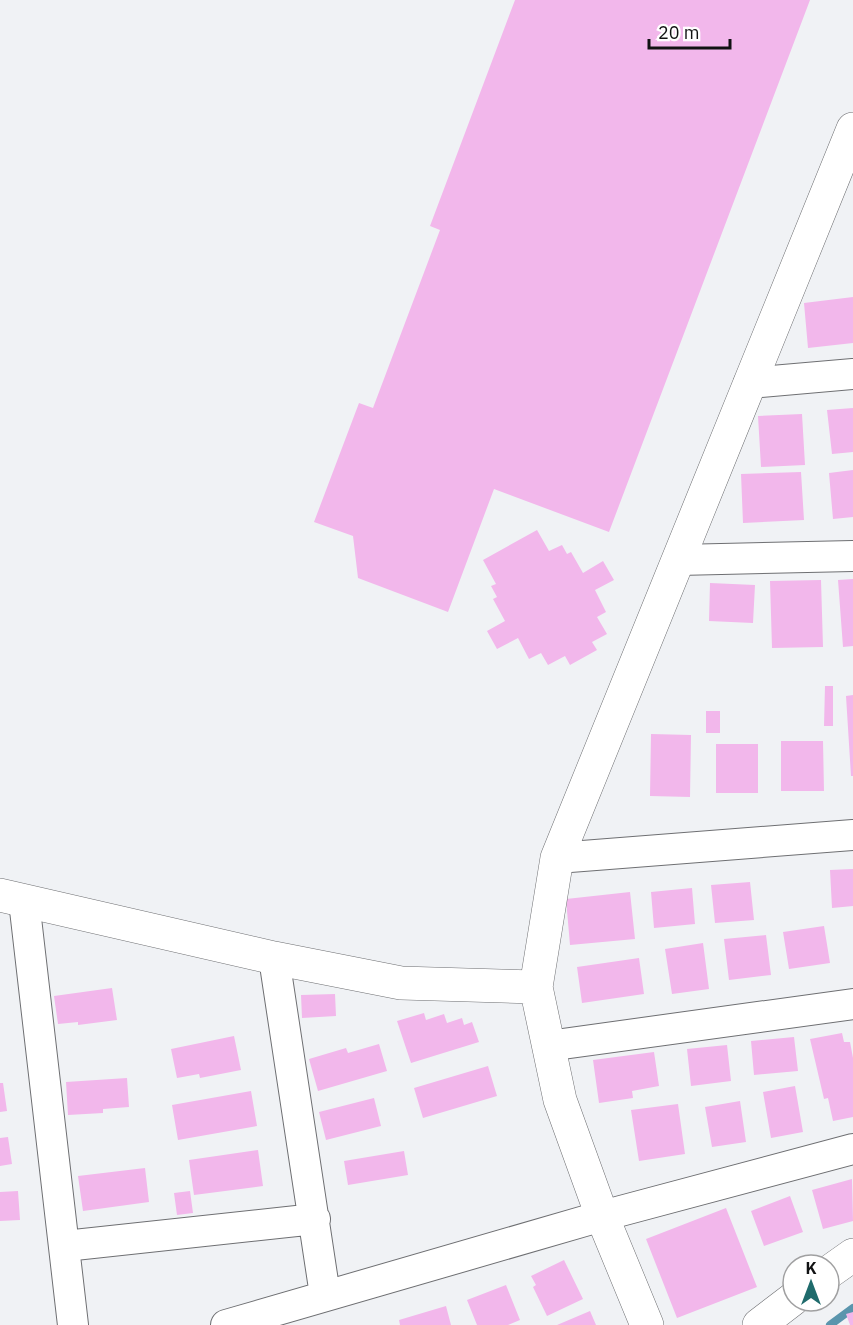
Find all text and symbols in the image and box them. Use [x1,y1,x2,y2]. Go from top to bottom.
scale bar [649,12,730,50]
text: 20 m [658,21,700,44]
north arrow [781,1253,841,1313]
text: K [805,1258,817,1278]

